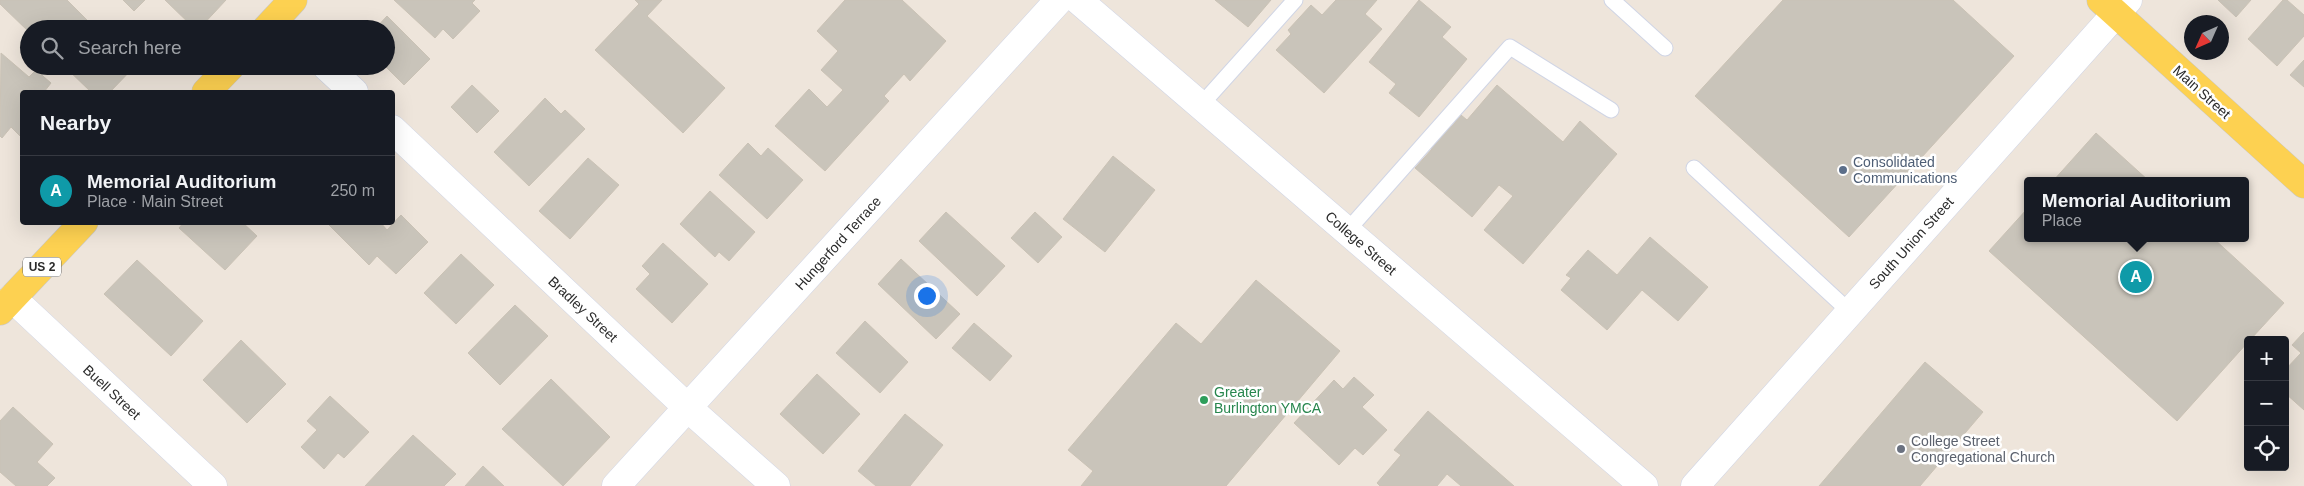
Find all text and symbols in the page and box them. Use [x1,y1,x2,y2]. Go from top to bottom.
north arrow [2184,15,2229,60]
search box [20,20,395,75]
icon: search [38,34,66,62]
text: Search here [78,37,182,58]
street label: Main Street [2170,62,2234,122]
text: Nearby [40,111,111,134]
place label: Consolidated Communications [1853,154,1957,186]
marker: Consolidated Communications [1837,164,1849,176]
text: Memorial Auditorium [87,171,276,192]
popup [2024,177,2249,242]
text: A [50,182,62,199]
text: 250 m [331,182,375,199]
text: Memorial Auditorium [2042,190,2231,211]
text: Place · Main Street [87,193,223,210]
street label: Hungerford Terrace [792,193,884,293]
street label: South Union Street [1865,194,1957,292]
street label: College Street [1322,208,1400,278]
text: Place [2042,212,2082,229]
road number: US 2 [23,258,61,276]
pin: A [2120,258,2152,296]
street label: Bradley Street [545,273,621,345]
your location [914,283,940,309]
map controls [2244,336,2289,471]
button: + [2244,336,2289,381]
street label: Buell Street [80,361,144,423]
button: − [2244,381,2289,426]
place label: Greater Burlington YMCA [1214,384,1322,416]
marker: Greater Burlington YMCA [1198,394,1210,406]
button: locate [2244,426,2289,471]
place label: College Street Congregational Church [1911,433,2055,465]
marker: College Street Congregational Church [1895,443,1907,455]

